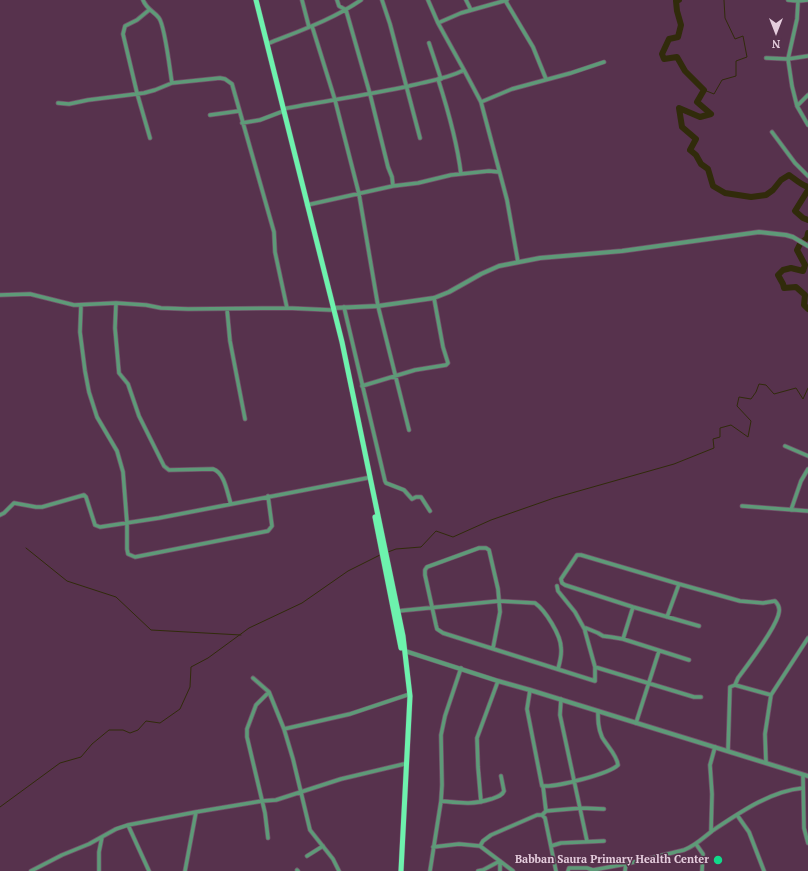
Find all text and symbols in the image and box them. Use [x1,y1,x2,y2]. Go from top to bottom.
north arrow [756,12,796,52]
text: N [772,37,780,51]
place label: Babban Saura Primary Health Center [515,853,709,867]
marker: Babban Saura Primary Health Center [712,854,724,866]

